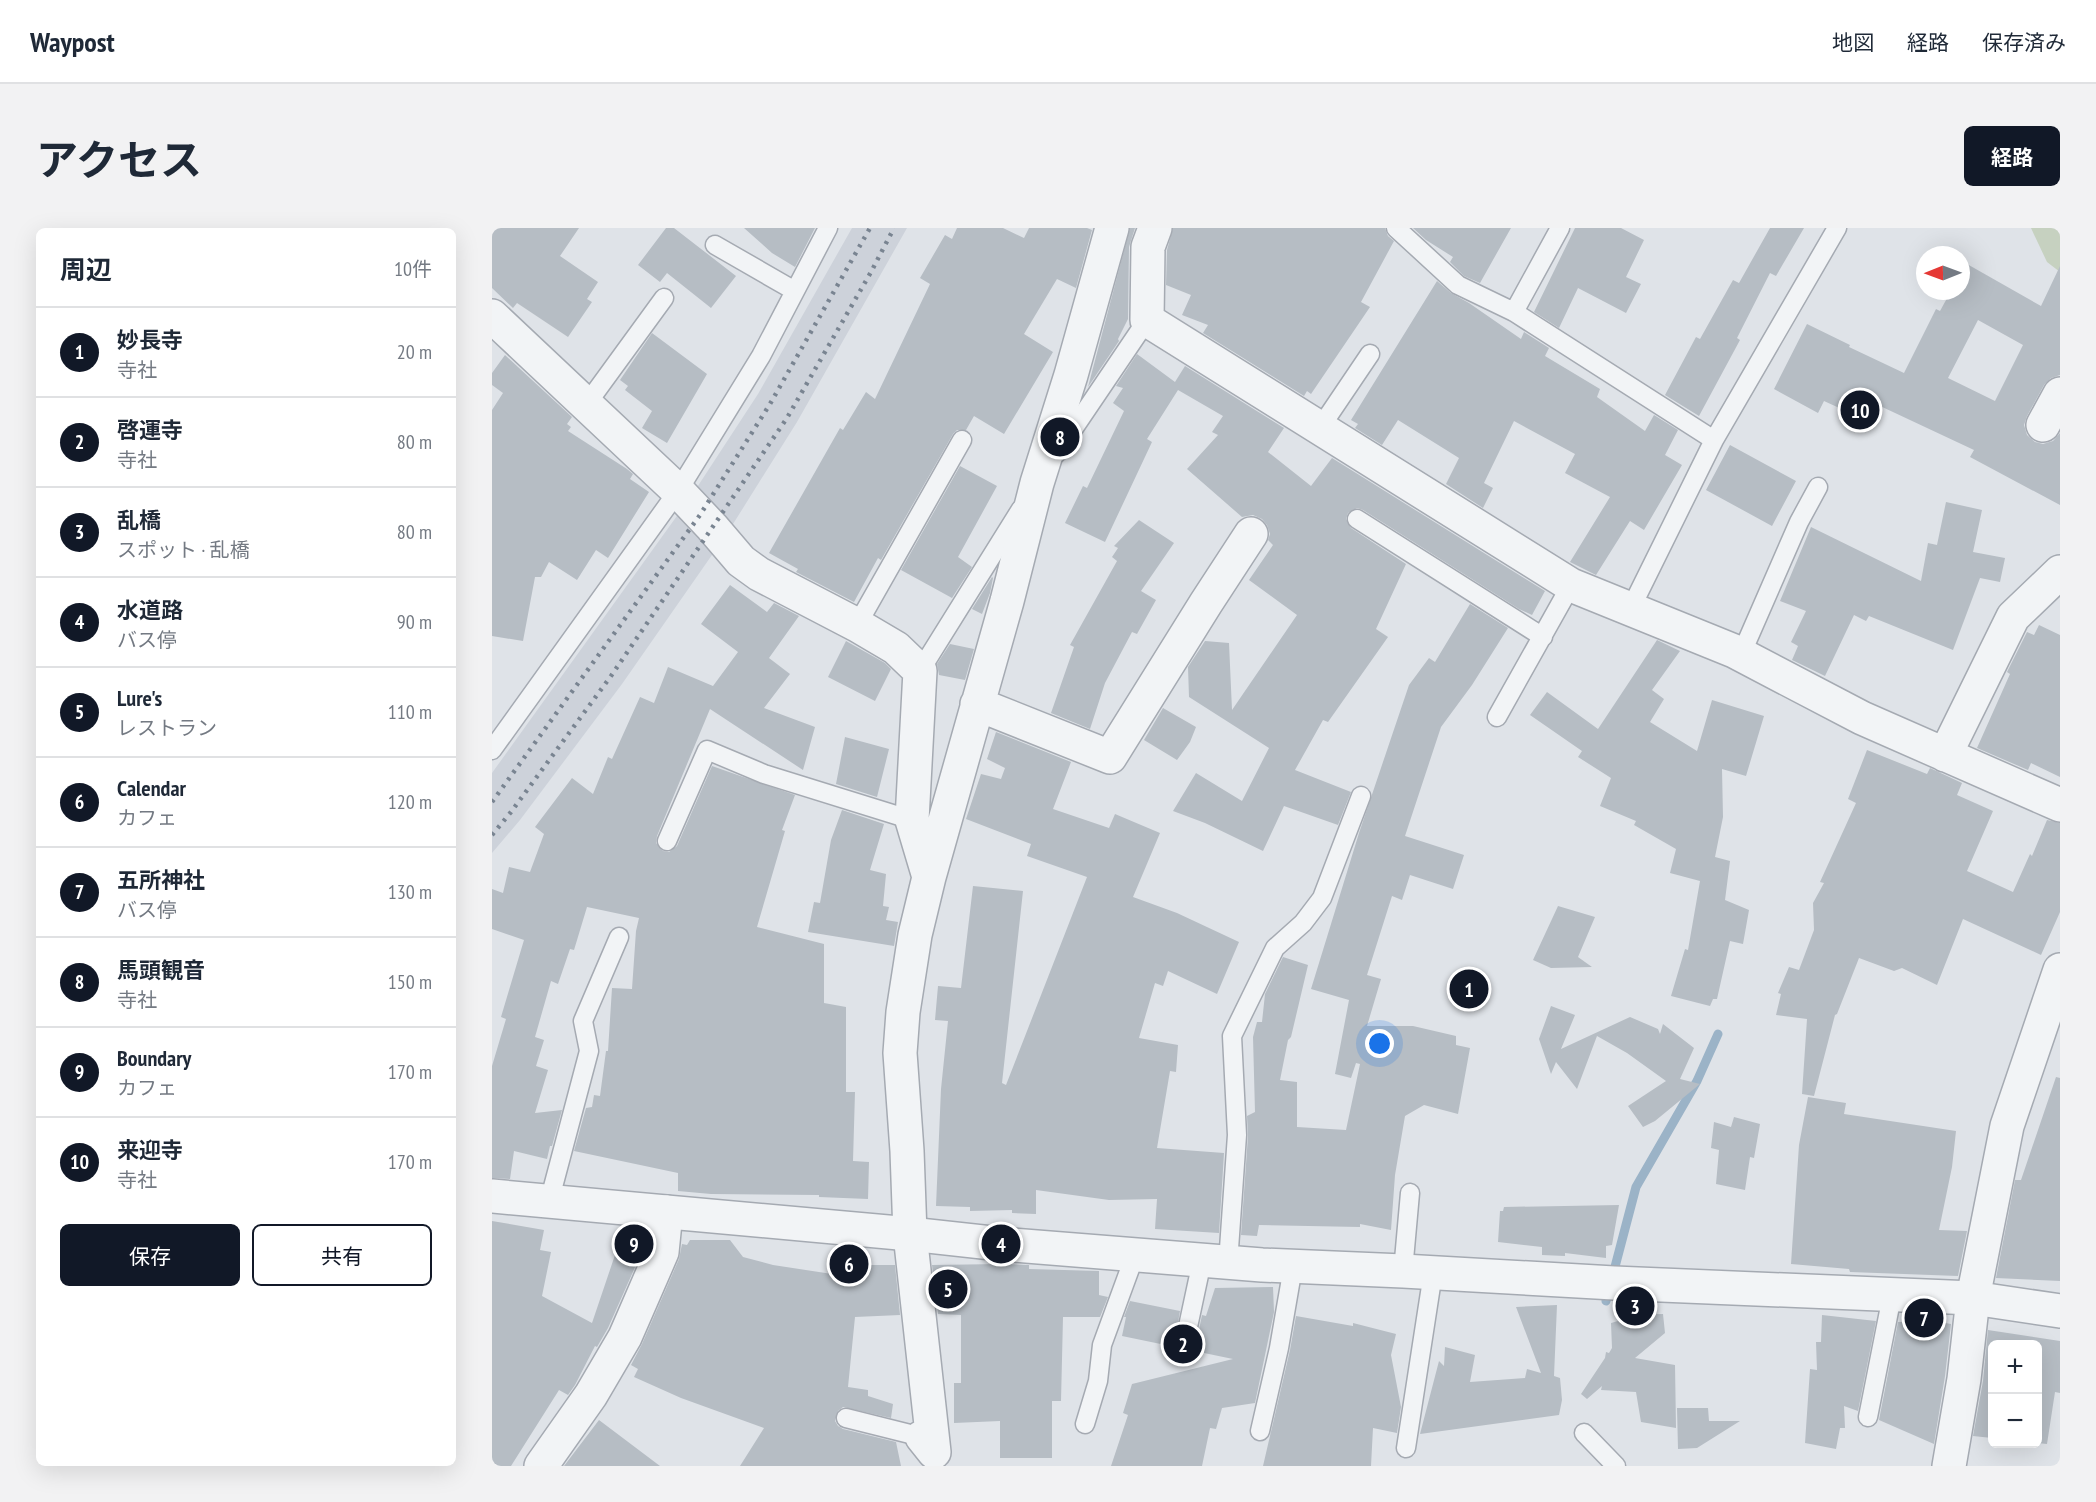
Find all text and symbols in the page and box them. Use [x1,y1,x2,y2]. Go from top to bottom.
text: Waypost [30,23,115,60]
text: 地図 [1832,29,1874,56]
text: 経路 [1907,29,1949,56]
text: 保存済み [1982,29,2066,56]
button: 経路 [1964,126,2060,186]
text: アクセス [36,132,202,187]
north arrow [1916,246,1970,300]
text: 周辺 [60,253,112,286]
text: 10件 [394,256,432,282]
text: 妙長寺 [117,326,183,354]
text: 1 [75,339,84,365]
text: 20 m [397,339,432,365]
text: 寺社 [117,357,157,383]
pin: 10 [1840,388,1880,432]
pin: 8 [1040,414,1080,460]
text: 啓運寺 [117,416,183,444]
text: 2 [75,429,84,455]
text: 80 m [397,429,432,455]
text: 寺社 [117,447,157,473]
text: 乱橋 [117,506,161,534]
text: 3 [75,519,84,545]
text: 80 m [397,519,432,545]
text: スポット · 乱橋 [117,537,250,563]
text: 水道路 [117,596,183,624]
text: 4 [75,609,84,635]
text: 90 m [397,609,432,635]
text: バス停 [117,627,177,653]
text: Lure's [117,684,162,712]
text: 5 [75,699,84,725]
text: 110 m [388,699,432,725]
text: レストラン [117,715,217,741]
text: Calendar [117,774,186,802]
text: 6 [75,789,84,815]
text: 120 m [388,789,432,815]
text: カフェ [117,805,177,831]
text: 五所神社 [117,866,205,894]
text: 7 [75,879,84,905]
text: 130 m [388,879,432,905]
text: バス停 [117,897,177,923]
text: 馬頭観音 [117,956,205,984]
pin: 1 [1450,966,1488,1011]
text: 8 [75,969,84,995]
text: 150 m [388,969,432,995]
text: 寺社 [117,987,157,1013]
your location [1365,1029,1394,1058]
text: Boundary [117,1044,191,1072]
text: 9 [75,1059,84,1085]
text: 170 m [388,1059,432,1085]
text: カフェ [117,1075,177,1101]
text: 来迎寺 [117,1136,183,1164]
text: 10 [70,1149,89,1175]
text: 170 m [388,1149,432,1175]
text: 寺社 [117,1167,157,1193]
pin: 9 [614,1222,654,1266]
pin: 4 [982,1222,1020,1266]
button: 保存 [60,1224,240,1286]
button: 共有 [252,1224,432,1286]
pin: 6 [830,1242,868,1286]
pin: 5 [928,1266,968,1312]
pin: 3 [1616,1284,1654,1328]
pin: 7 [1904,1296,1944,1340]
pin: 2 [1164,1322,1202,1366]
map controls [1988,1340,2042,1448]
button: + [1988,1340,2042,1394]
button: − [1988,1394,2042,1448]

